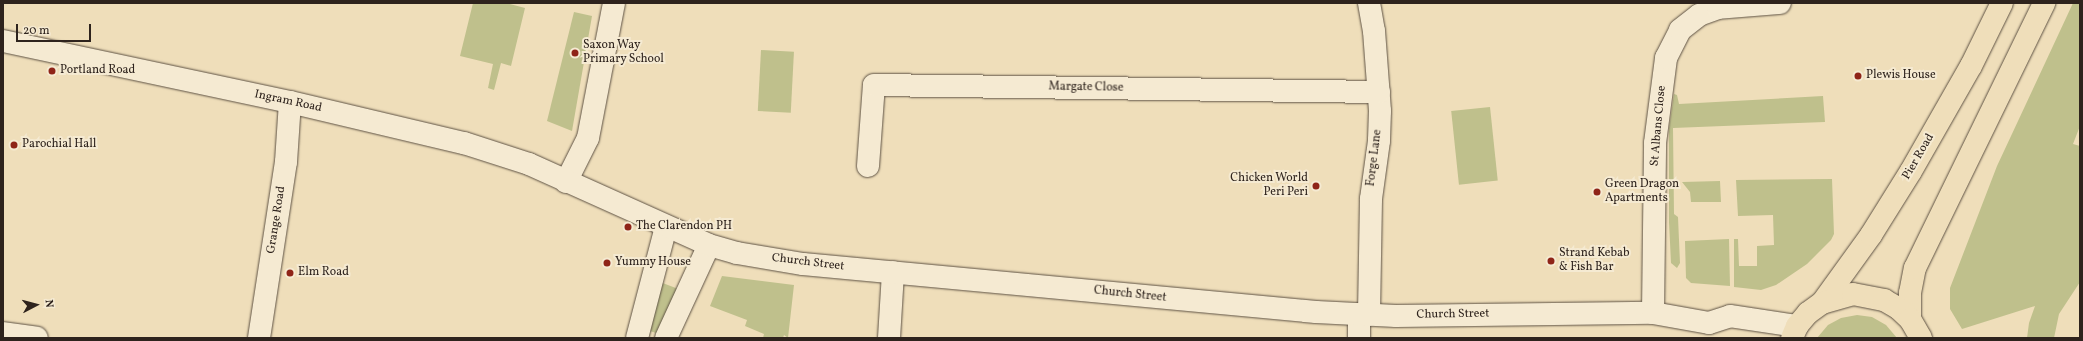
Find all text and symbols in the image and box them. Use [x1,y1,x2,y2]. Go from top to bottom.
scale bar [18,16,93,42]
text: 20 m [23,23,50,39]
place label: Saxon Way Primary School [583,39,664,67]
marker: Saxon Way Primary School [570,48,580,58]
place label: Portland Road [60,64,135,78]
marker: Portland Road [47,66,57,76]
place label: Plewis House [1866,69,1936,83]
marker: Plewis House [1853,71,1863,81]
street label: Margate Close [1048,80,1124,96]
street label: St Albans Close [1648,85,1670,167]
street label: Ingram Road [253,88,323,116]
street label: Forge Lane [1364,129,1386,187]
street label: Pier Road [1900,131,1938,183]
place label: Parochial Hall [22,138,96,152]
marker: Parochial Hall [9,140,19,150]
place label: Chicken World Peri Peri [1230,172,1308,200]
place label: Green Dragon Apartments [1605,178,1679,206]
marker: Chicken World Peri Peri [1311,181,1321,191]
street label: Grange Road [265,185,289,255]
marker: Green Dragon Apartments [1592,187,1602,197]
place label: The Clarendon PH [636,220,732,234]
marker: The Clarendon PH [623,222,633,232]
place label: Strand Kebab & Fish Bar [1559,247,1630,275]
street label: Church Street [771,251,845,275]
place label: Yummy House [615,256,691,270]
marker: Strand Kebab & Fish Bar [1546,256,1556,266]
marker: Yummy House [602,258,612,268]
place label: Elm Road [298,266,349,280]
marker: Elm Road [285,268,295,278]
street label: Church Street [1093,284,1167,306]
north arrow [16,285,56,325]
text: N [41,299,56,308]
street label: Church Street [1416,307,1490,323]

